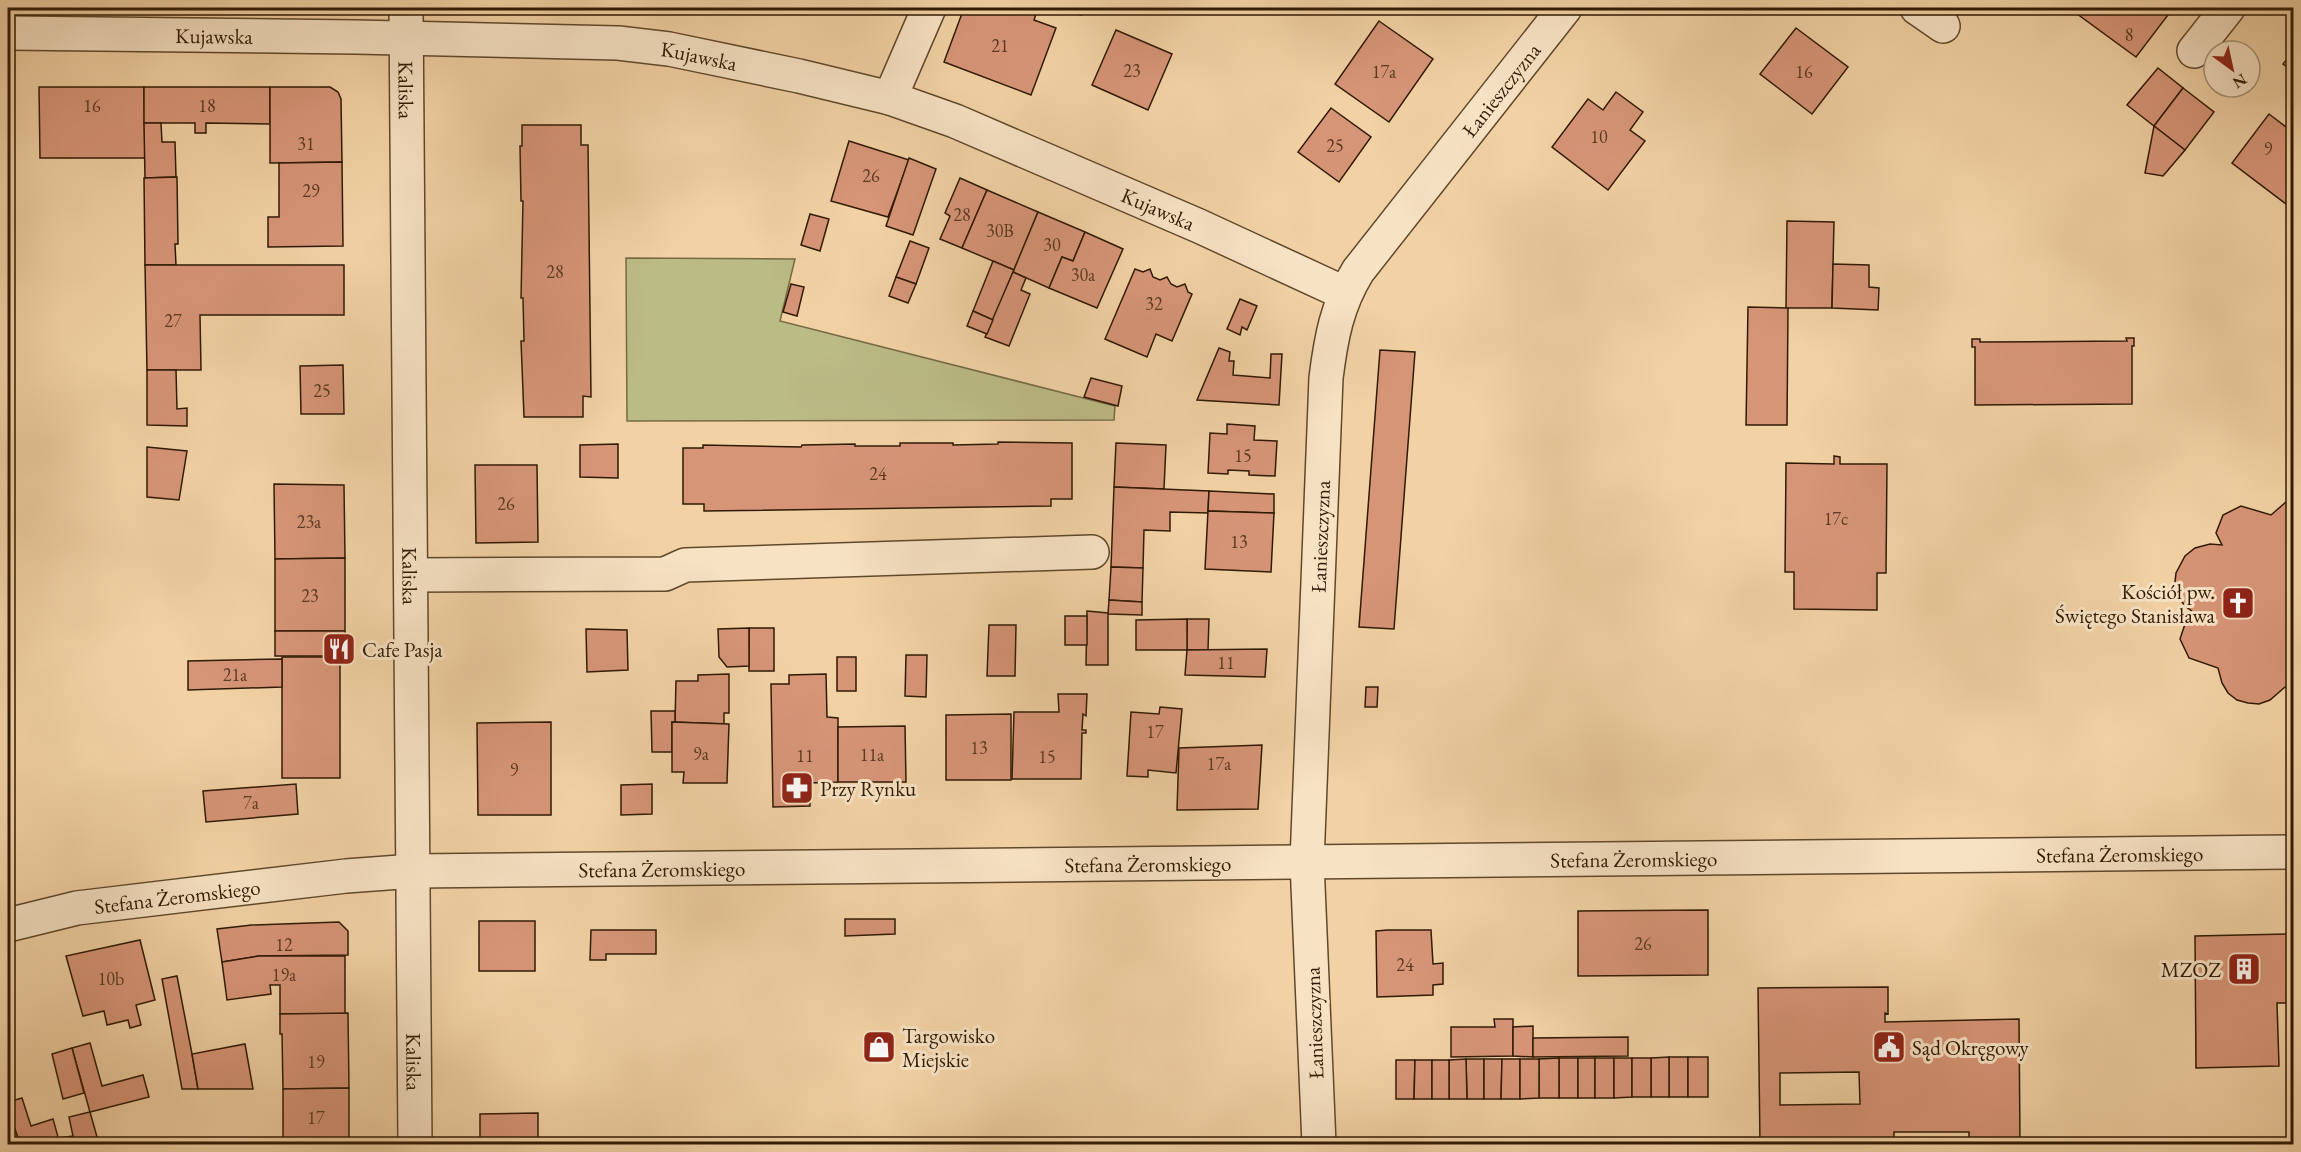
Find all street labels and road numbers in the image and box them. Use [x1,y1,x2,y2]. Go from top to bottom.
street label: Kujawska [175,21,254,49]
street label: Kujawska [659,35,740,76]
street label: Łanieszczyzna [1455,37,1546,142]
street label: Kaliska [393,61,420,120]
street label: Kujawska [1117,181,1200,236]
street label: Łanieszczyzna [1304,479,1335,593]
street label: Kaliska [397,547,424,606]
street label: Stefana Żeromskiego [2036,839,2203,868]
street label: Stefana Żeromskiego [1550,844,1717,873]
street label: Stefana Żeromskiego [1064,849,1231,878]
street label: Stefana Żeromskiego [578,854,745,883]
street label: Stefana Żeromskiego [93,873,262,919]
street label: Łanieszczyzna [1299,966,1329,1080]
street label: Kaliska [401,1033,428,1092]

